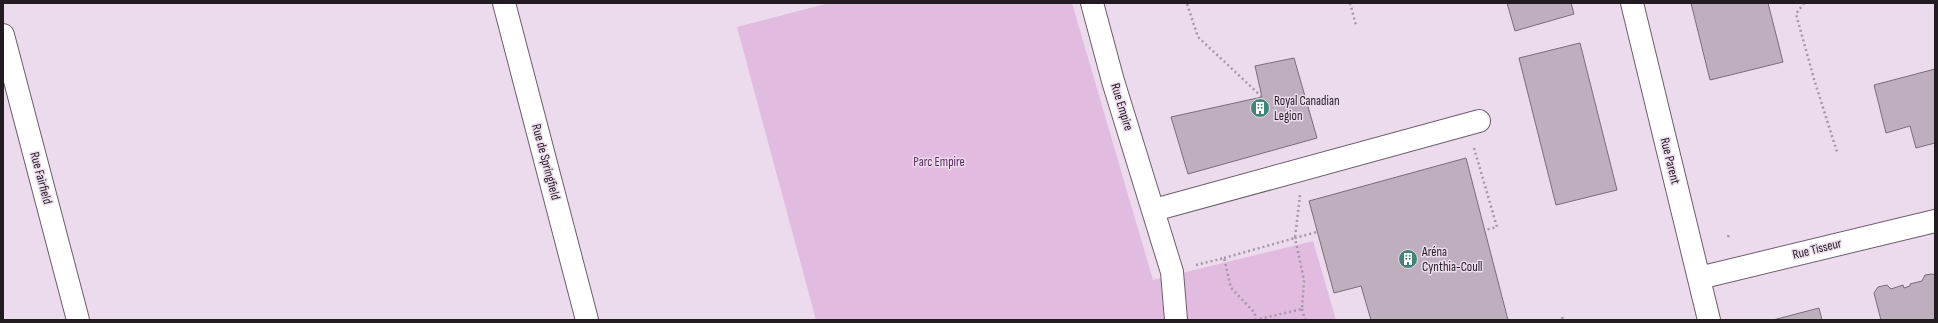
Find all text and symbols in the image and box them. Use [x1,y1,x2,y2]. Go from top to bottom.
street label: Rue Empire [1107,81,1137,133]
place label: Royal Canadian Legion [1274,93,1340,124]
building icon: Royal Canadian Legion [1249,97,1271,119]
street label: Rue de Springfield [528,122,564,202]
street label: Rue Parent [1656,136,1684,186]
street label: Rue Fairfield [26,150,56,206]
park label: Parc Empire [913,154,965,170]
street label: Rue Tisseur [1791,235,1843,263]
place label: Aréna Cynthia-Coull [1421,244,1483,275]
building icon: Aréna Cynthia-Coull [1397,248,1419,270]

